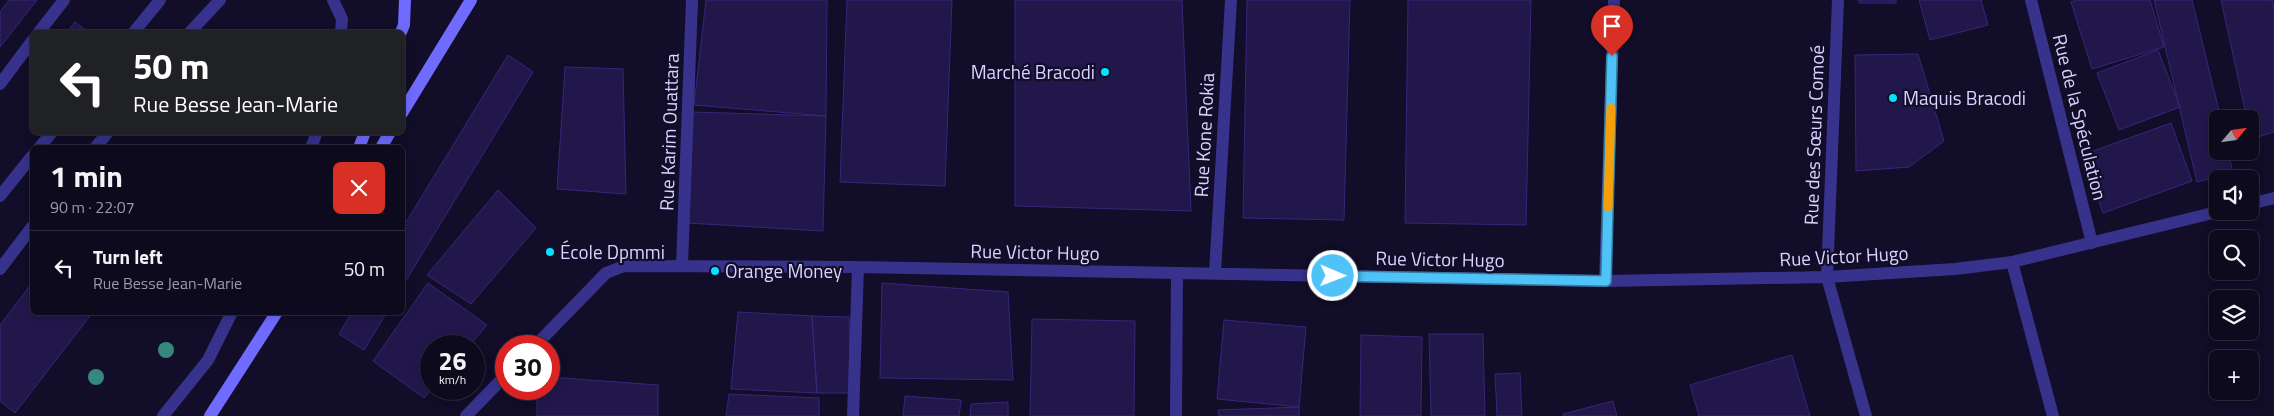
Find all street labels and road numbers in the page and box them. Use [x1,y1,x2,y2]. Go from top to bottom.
street label: Rue de la Spéculation [2046,31,2115,203]
street label: Rue des Sœurs Comoé [1796,44,1831,225]
street label: Rue Karim Ouattara [651,52,686,211]
street label: Rue Kone Rokia [1186,72,1221,198]
street label: Rue Victor Hugo [970,236,1100,267]
street label: Rue Victor Hugo [1779,238,1909,273]
street label: Rue Victor Hugo [1375,243,1505,274]

